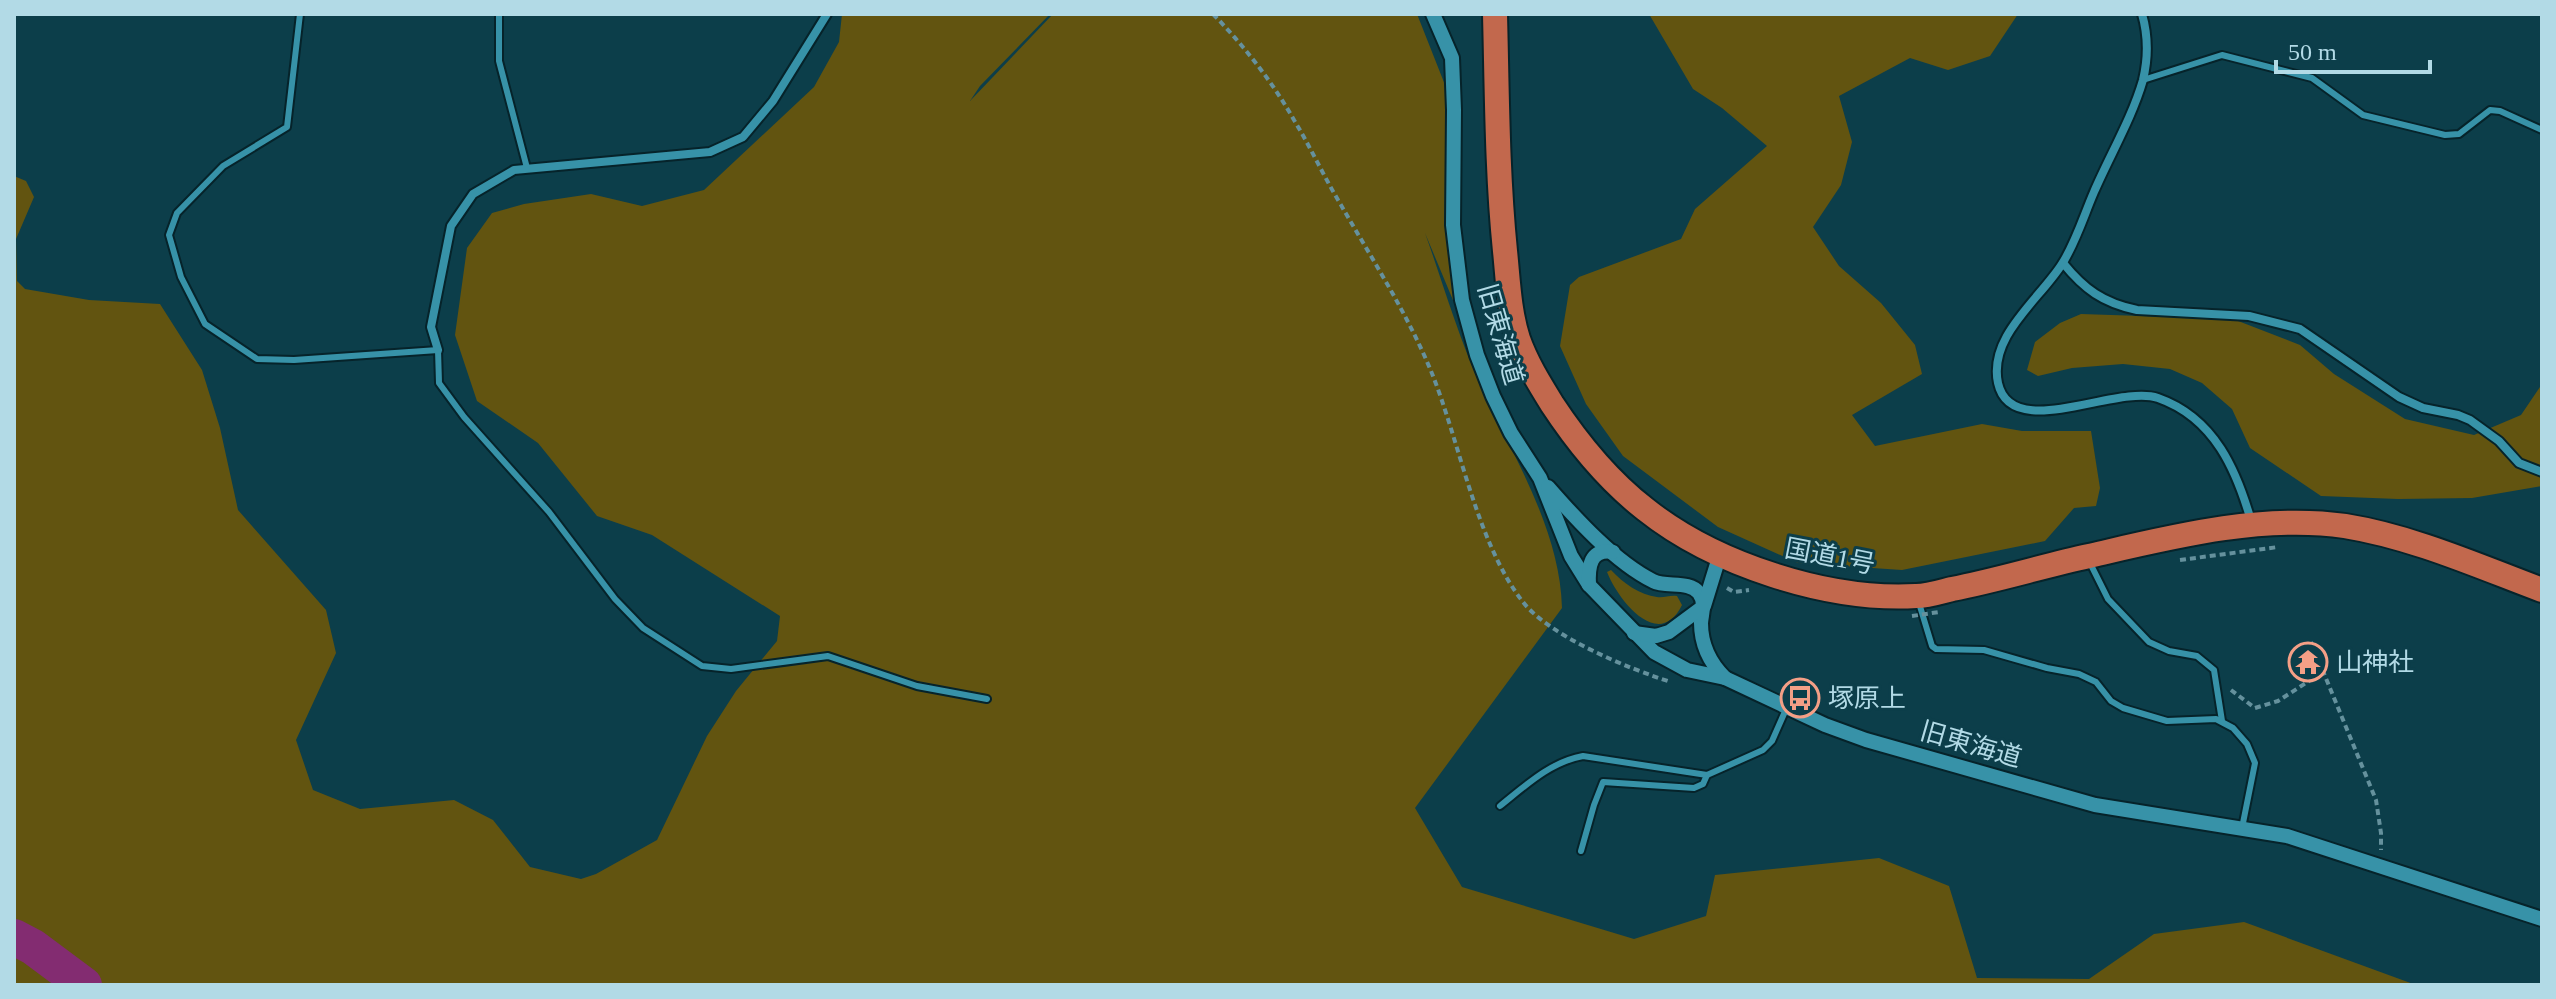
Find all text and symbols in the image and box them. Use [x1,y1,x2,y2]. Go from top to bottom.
scale bar [2276,24,2430,74]
text: 50 m [2288,39,2337,65]
street label: 旧東海道 [1472,280,1529,388]
street label: 国道1号 [1782,534,1877,579]
temple icon: 山神社 [2287,641,2329,683]
place label: 山神社 [2336,648,2414,677]
bus stop icon: 塚原上 [1779,677,1821,719]
place label: 塚原上 [1828,684,1906,713]
street label: 旧東海道 [1917,716,2025,773]

